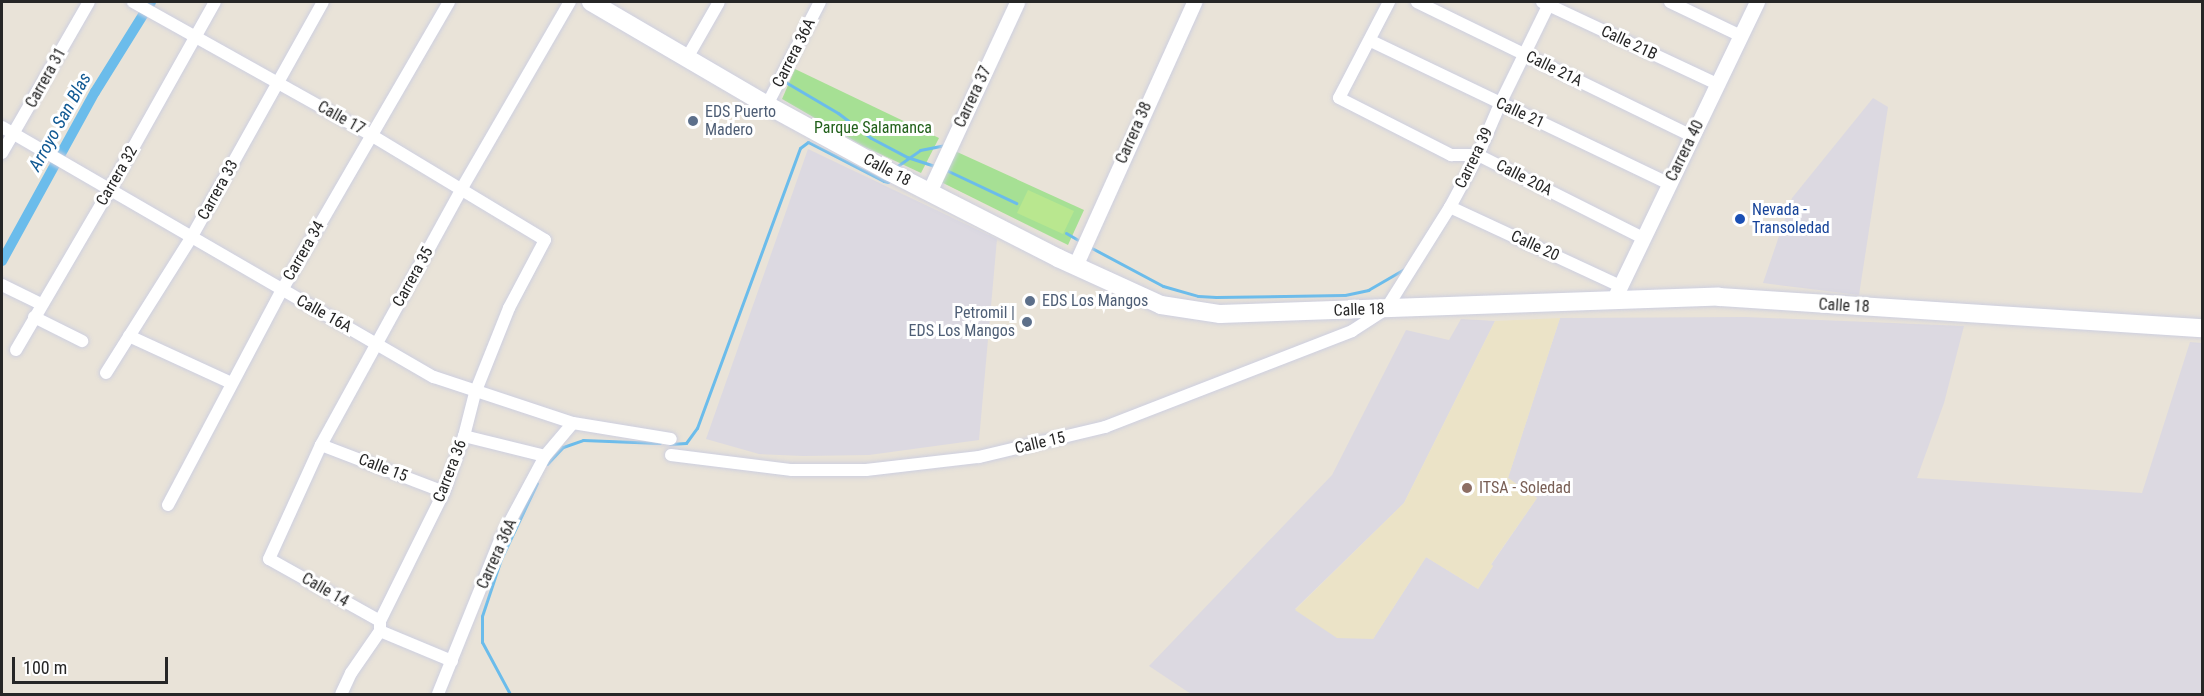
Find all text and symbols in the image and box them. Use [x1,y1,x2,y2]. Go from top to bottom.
street label: Carrera 36A [768,15,820,91]
street label: Calle 21B [1598,22,1660,64]
street label: Carrera 31 [22,45,70,111]
street label: Calle 21A [1523,47,1585,91]
street label: Carrera 37 [950,63,996,131]
water label: Arroyo San Blas [24,69,96,175]
street label: Calle 21 [1493,94,1547,132]
street label: Calle 17 [314,97,368,139]
street label: Carrera 38 [1112,99,1156,167]
place label: EDS Puerto Madero [705,102,776,140]
marker: EDS Puerto Madero [686,114,700,128]
street label: Carrera 40 [1662,117,1708,185]
park label: Parque Salamanca [814,118,932,138]
street label: Carrera 39 [1451,124,1497,192]
street label: Carrera 32 [92,143,142,209]
street label: Calle 18 [860,150,914,190]
street label: Calle 20A [1493,156,1555,200]
street label: Carrera 33 [194,157,242,223]
place label: Nevada - Transoledad [1752,200,1830,238]
marker: Nevada - Transoledad [1733,212,1747,226]
street label: Carrera 34 [279,218,329,284]
street label: Calle 20 [1508,227,1562,265]
street label: Carrera 35 [389,244,437,310]
street label: Calle 16A [293,291,355,337]
place label: EDS Los Mangos [1042,291,1148,311]
marker: EDS Los Mangos [1023,294,1037,308]
street label: Calle 18 [1818,295,1870,317]
street label: Calle 18 [1333,300,1385,320]
place label: Petromil | EDS Los Mangos [909,303,1015,341]
marker: Petromil | EDS Los Mangos [1020,315,1034,329]
street label: Calle 15 [1013,428,1067,458]
street label: Carrera 36 [429,437,471,505]
street label: Calle 15 [356,450,410,486]
place label: ITSA - Soledad [1479,478,1571,498]
marker: ITSA - Soledad [1460,481,1474,495]
street label: Carrera 36A [473,516,521,592]
street label: Calle 14 [298,569,352,611]
scale bar [15,645,171,683]
text: 100 m [23,657,67,678]

